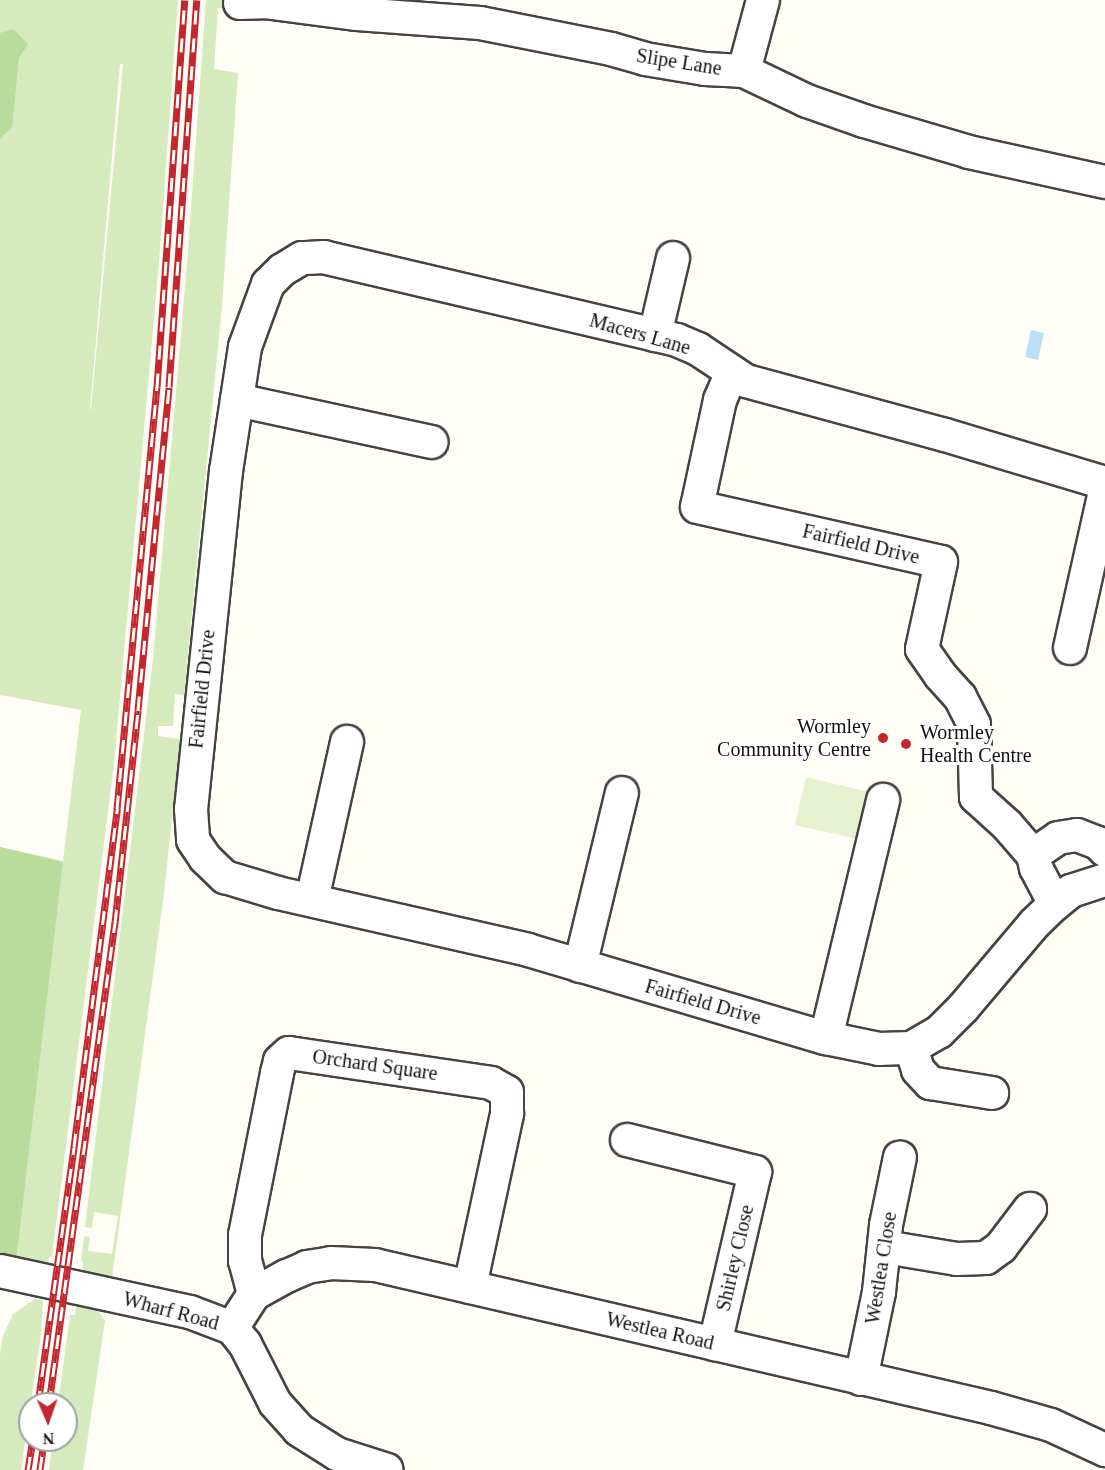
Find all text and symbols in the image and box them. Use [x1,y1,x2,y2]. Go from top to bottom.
street label: Slipe Lane [635,43,723,81]
street label: Macers Lane [587,308,693,360]
street label: Fairfield Drive [800,519,922,569]
street label: Fairfield Drive [184,628,220,750]
place label: Wormley Community Centre [717,714,871,761]
place label: Wormley Health Centre [920,720,1032,767]
marker: Wormley Community Centre [876,731,890,745]
marker: Wormley Health Centre [897,735,915,753]
street label: Fairfield Drive [642,974,764,1030]
street label: Orchard Square [311,1044,439,1086]
street label: Shirley Close [711,1203,759,1313]
street label: Westlea Close [860,1210,902,1326]
street label: Wharf Road [120,1287,222,1335]
street label: Westlea Road [604,1307,716,1355]
north arrow [18,1392,78,1452]
text: N [43,1430,55,1447]

